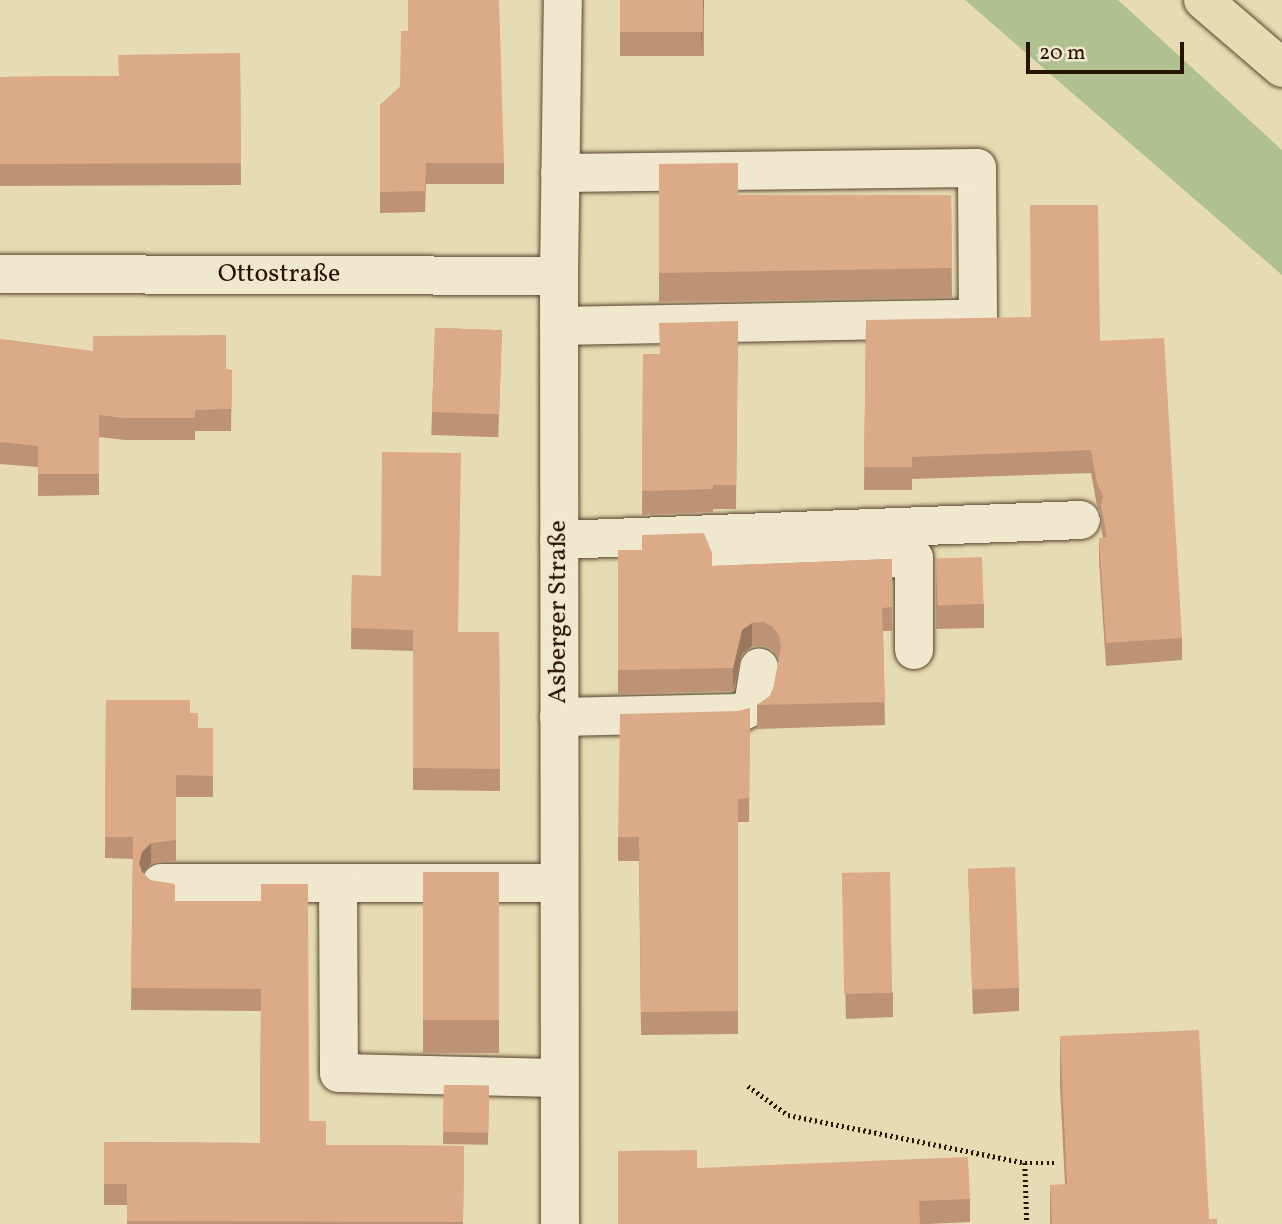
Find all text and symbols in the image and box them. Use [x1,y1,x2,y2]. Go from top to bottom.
scale bar [1030,28,1188,72]
text: 20 m [1039,39,1085,68]
street label: Ottostraße [218,259,340,291]
street label: Asberger Straße [543,520,575,704]

